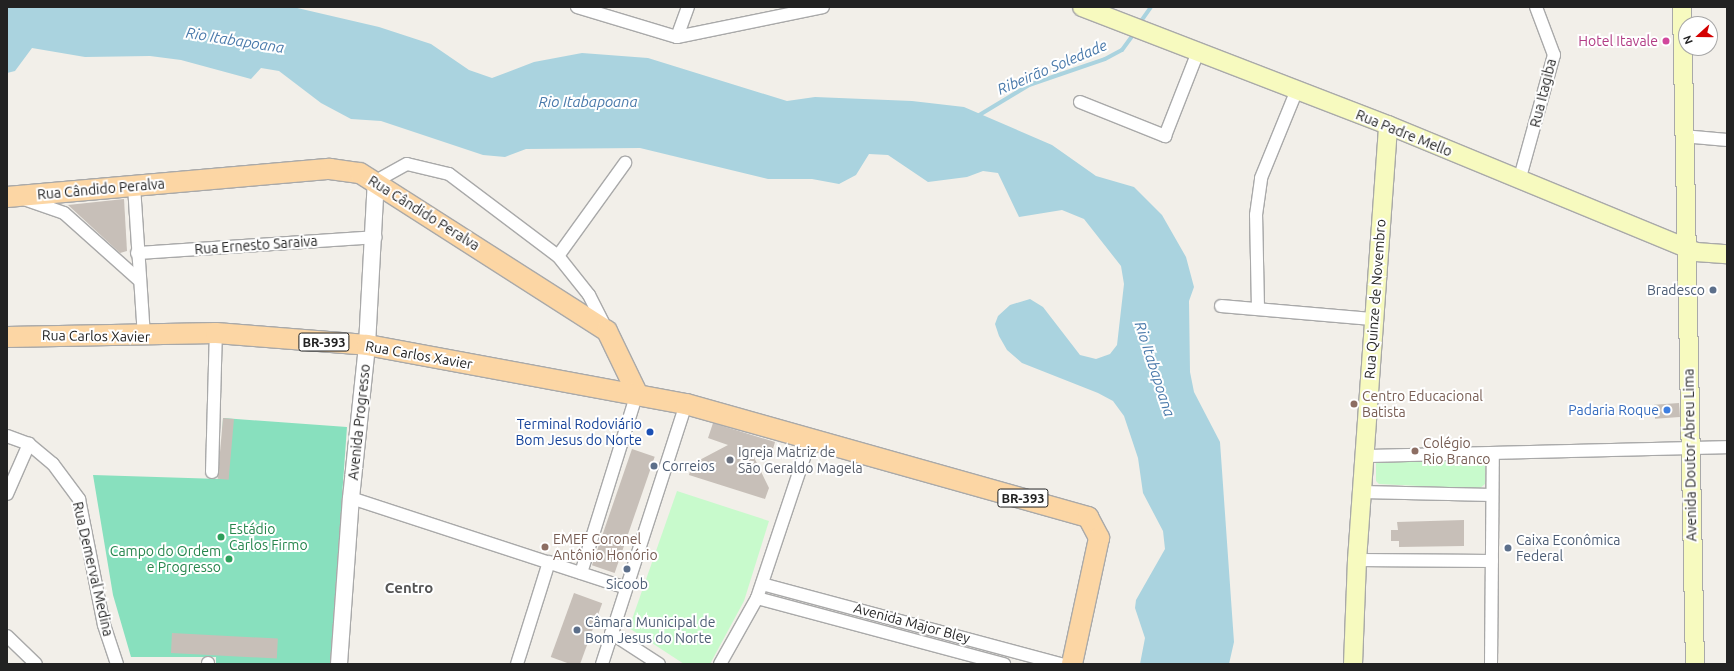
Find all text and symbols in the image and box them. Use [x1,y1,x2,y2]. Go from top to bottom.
north arrow [1678,16,1718,56]
water label: Rio Itabapoana [185,23,285,57]
place label: Hotel Itavale [1578,33,1658,49]
text: N [1681,34,1695,46]
water label: Ribeirão Soledade [994,36,1110,98]
marker: Hotel Itavale [1661,36,1671,46]
street label: Rua Itagiba [1526,57,1560,129]
water label: Rio Itabapoana [538,93,638,111]
street label: Rua Padre Mello [1353,106,1455,160]
street label: Rua Cândido Peralva [365,172,483,254]
street label: Rua Cândido Peralva [36,175,166,203]
street label: Rua Quinze de Novembro [1361,219,1389,379]
street label: Rua Ernesto Saraiva [194,232,318,258]
place label: Bradesco [1647,282,1705,298]
marker: Bradesco [1708,285,1718,295]
water label: Rio Itabapoana [1131,319,1179,419]
street label: Rua Carlos Xavier [42,327,150,345]
road number: BR-393 [298,331,350,353]
street label: Rua Carlos Xavier [364,337,474,373]
street label: Avenida Progresso [345,363,373,481]
street label: Avenida Doutor Abreu Lima [1680,368,1700,542]
place label: Centro Educacional Batista [1362,388,1483,420]
marker: Centro Educacional Batista [1349,399,1359,409]
place label: Padaria Roque [1568,402,1659,418]
marker: Padaria Roque [1662,405,1672,415]
place label: Terminal Rodoviário Bom Jesus do Norte [515,416,642,448]
marker: Terminal Rodoviário Bom Jesus do Norte [645,427,655,437]
place label: Colégio Rio Branco [1423,435,1491,468]
place label: Igreja Matriz de São Geraldo Magela [738,444,863,476]
marker: Colégio Rio Branco [1410,446,1420,456]
marker: Igreja Matriz de São Geraldo Magela [725,455,735,465]
place label: Correios [662,458,715,474]
marker: Correios [649,461,659,471]
road number: BR-393 [997,487,1049,509]
street label: Rua Demerval Medina [69,500,117,638]
place label: Estádio Carlos Firmo [229,521,308,554]
place label: EMEF Coronel Antônio Honório [553,531,658,564]
marker: Estádio Carlos Firmo [216,532,226,542]
place label: Caixa Econômica Federal [1516,532,1620,564]
marker: EMEF Coronel Antônio Honório [540,542,550,552]
place label: Campo do Ordem e Progresso [110,543,221,576]
marker: Caixa Econômica Federal [1503,543,1513,553]
marker: Campo do Ordem e Progresso [224,554,234,564]
marker: Sicoob [622,564,632,574]
place label: Sicoob [606,576,648,592]
district label: Centro [385,579,433,597]
street label: Avenida Major Bley [852,599,972,647]
place label: Câmara Municipal de Bom Jesus do Norte [585,614,715,646]
marker: Câmara Municipal de Bom Jesus do Norte [572,625,582,635]

